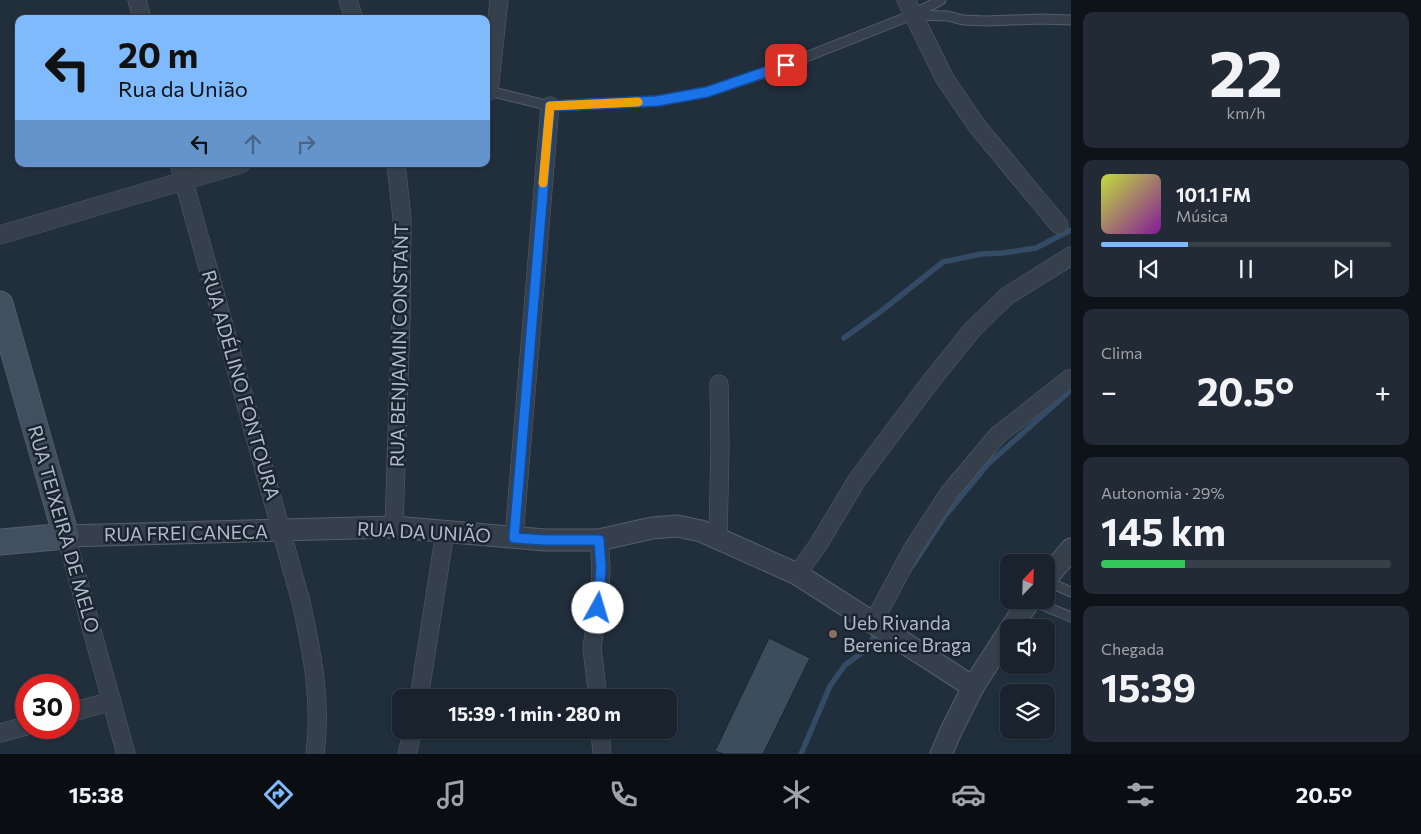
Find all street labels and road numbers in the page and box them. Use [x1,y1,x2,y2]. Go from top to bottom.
street label: RUA BENJAMIN CONSTANT [385,223,412,467]
street label: RUA ADÉLINO FONTOURA [198,267,285,502]
street label: RUA TEIXEIRA DE MELO [24,423,105,635]
street label: RUA DA UNIÃO [356,517,492,546]
street label: RUA FREI CANECA [104,520,268,545]

